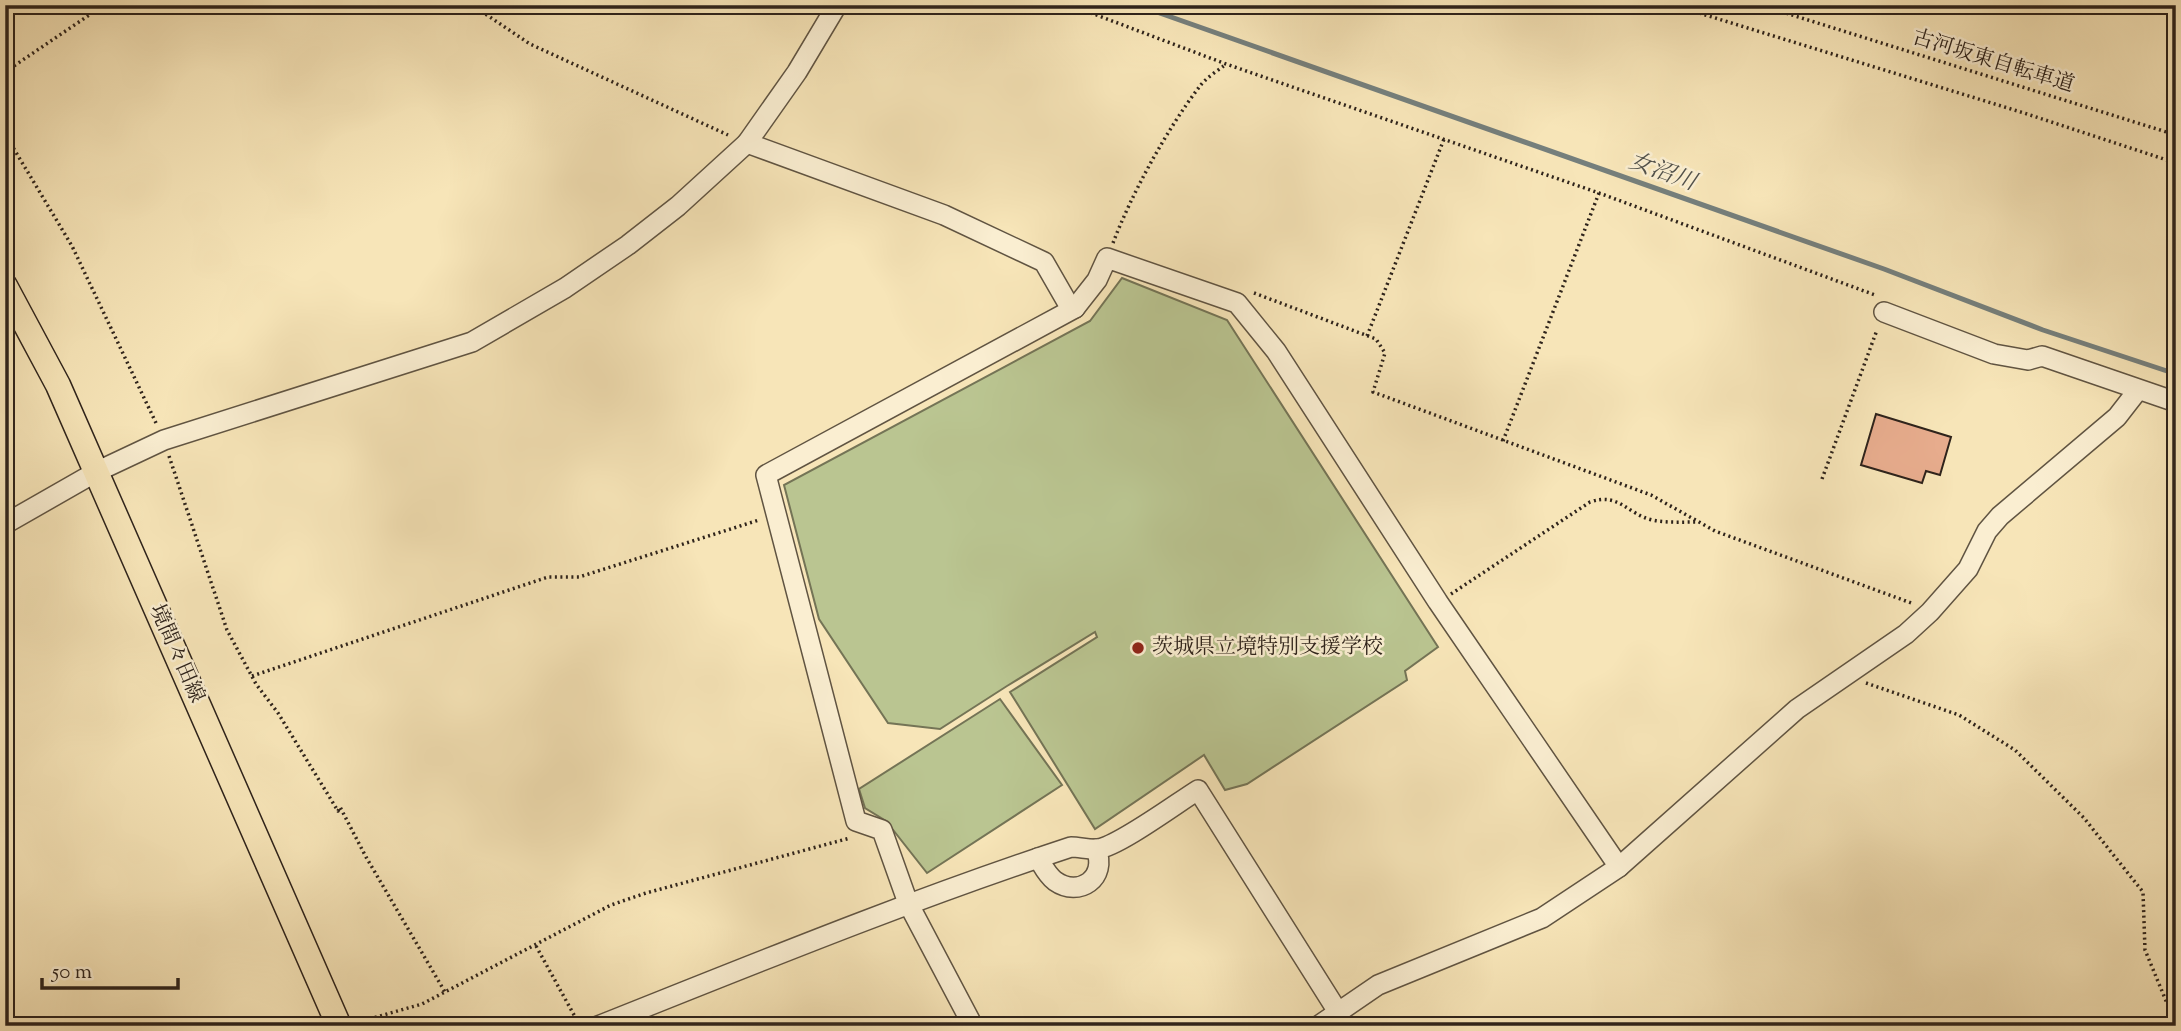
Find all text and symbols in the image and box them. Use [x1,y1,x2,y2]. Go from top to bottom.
street label: 古河坂東自転車道 [1908,23,2078,101]
water label: 女沼川 [1624,146,1703,201]
street label: 境間々田線 [141,600,211,708]
place label: 茨城県立境特別支援学校 [1152,633,1383,663]
marker: 茨城県立境特別支援学校 [1130,640,1146,656]
scale bar [42,947,178,991]
text: 50 m [51,958,92,988]

